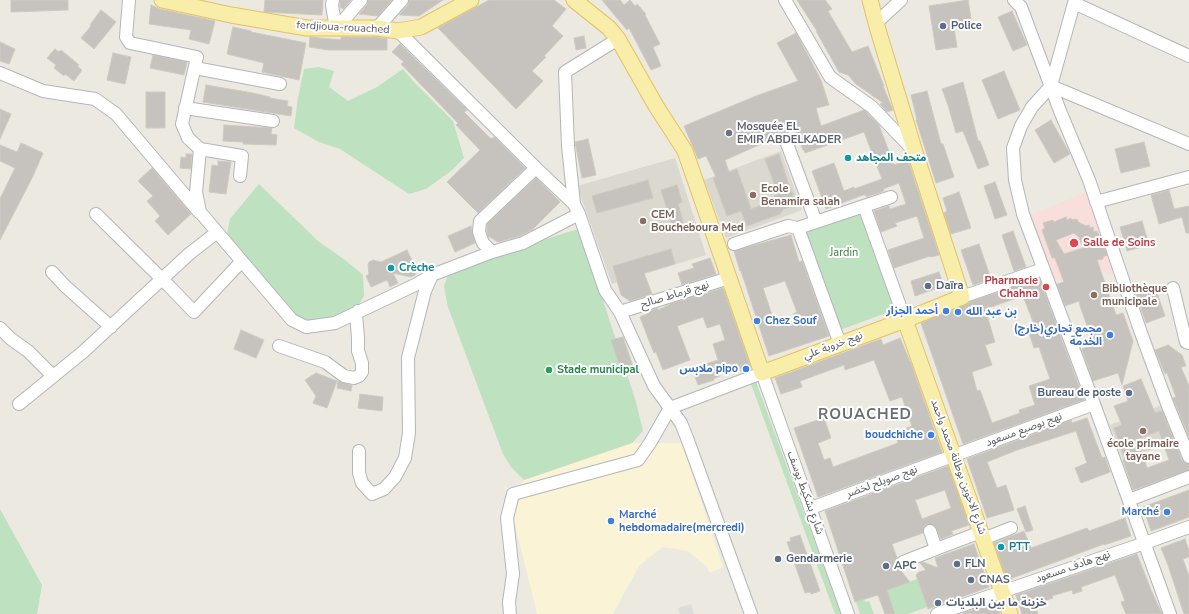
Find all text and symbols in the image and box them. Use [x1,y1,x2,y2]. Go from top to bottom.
street label: ferdjioua-rouached [296,19,390,37]
place label: Police [951,19,982,33]
marker: Police [938,21,948,31]
place label: Mosquée EL EMIR ABDELKADER [737,120,841,146]
marker: Mosquée EL EMIR ABDELKADER [724,128,734,138]
place label: متحف المجاهد [856,151,926,165]
marker: متحف المجاهد [843,153,853,163]
place label: Ecole Benamira salah [761,182,840,208]
marker: Ecole Benamira salah [748,190,758,200]
place label: CEM Boucheboura Med [651,208,744,234]
marker: CEM Boucheboura Med [638,216,648,226]
place label: Salle de Soins [1083,236,1155,250]
marker: Salle de Soins [1068,237,1080,249]
park label: Jardin [830,246,858,260]
place label: Crèche [399,261,434,275]
marker: Crèche [386,263,396,273]
place label: Pharmacie Chahna [984,274,1038,300]
street label: نهج قرماط صالح [639,278,711,312]
place label: Daïra [936,279,963,293]
marker: Daïra [923,281,933,291]
marker: Pharmacie Chahna [1041,282,1051,292]
place label: Bibliothèque municipale [1102,282,1167,308]
marker: Bibliothèque municipale [1089,290,1099,300]
place label: أحمد الجزار [886,304,938,318]
place label: بن عبد الله [966,305,1017,319]
marker: أحمد الجزار [941,306,951,316]
marker: بن عبد الله [953,307,963,317]
place label: Chez Souf [765,314,817,328]
marker: Chez Souf [752,316,762,326]
place label: (مجمع تجاري(خارج الخدمة [1014,322,1102,348]
street label: نهج خروبة علي [801,329,865,363]
marker: (مجمع تجاري(خارج الخدمة [1105,330,1115,340]
place label: ملابس pipo [679,362,738,376]
place label: Stade municipal [557,363,639,377]
marker: ملابس pipo [741,364,751,374]
marker: Stade municipal [544,365,554,375]
place label: Bureau de poste [1038,386,1121,400]
marker: Bureau de poste [1124,388,1134,398]
street label: شارع الاخوين بوطانة محمد واحمد [927,398,989,536]
district label: ROUACHED [818,406,912,424]
street label: نهج بوصبع مسعود [984,410,1064,450]
marker: école primaire tayane [1138,426,1148,436]
place label: boudchiche [865,428,923,442]
marker: boudchiche [926,430,936,440]
place label: école primaire tayane [1107,437,1179,463]
street label: شارع بشكيط يوسف [784,450,826,536]
street label: نهج صويلح لخضر [845,463,919,501]
place label: Marché [1122,505,1159,519]
marker: Marché [1162,507,1172,517]
place label: Marché hebdomadaire(mercredi) [619,508,745,534]
marker: Marché hebdomadaire(mercredi) [606,516,616,526]
place label: PTT [1009,540,1030,554]
marker: PTT [996,542,1006,552]
street label: نهج هادف مسعود [1034,548,1112,586]
place label: Gendarmerie [786,552,852,566]
marker: Gendarmerie [773,554,783,564]
place label: FLN [965,557,986,571]
place label: APC [894,559,917,573]
marker: FLN [952,559,962,569]
marker: APC [881,561,891,571]
place label: CNAS [979,573,1010,587]
marker: CNAS [966,575,976,585]
place label: خزينة ما بين البلديات [946,596,1047,610]
marker: خزينة ما بين البلديات [933,598,943,608]

